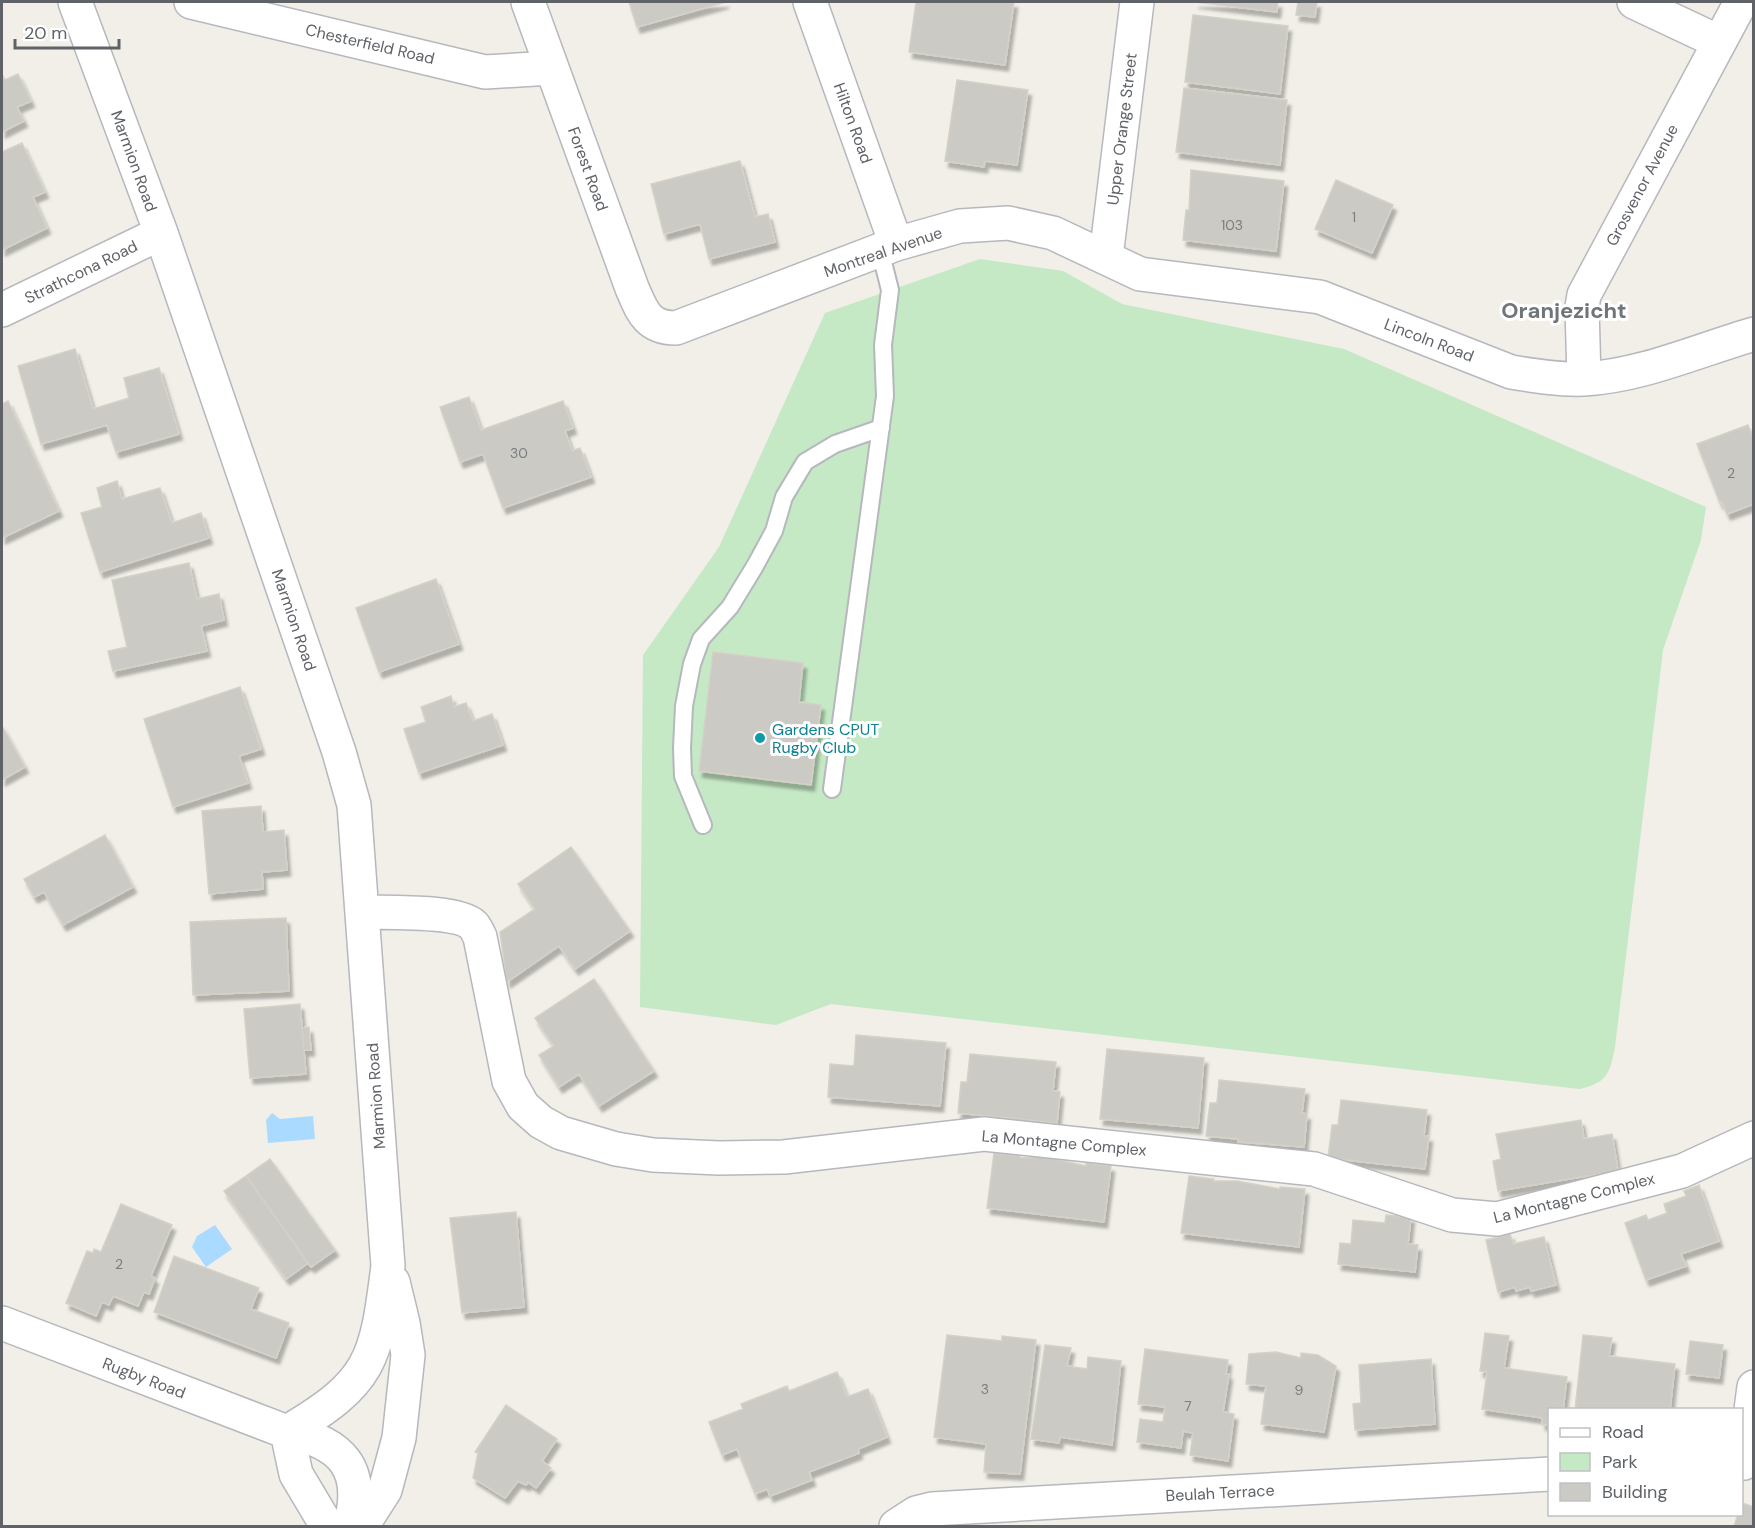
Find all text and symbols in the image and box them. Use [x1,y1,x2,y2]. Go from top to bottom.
scale bar [15,12,118,50]
street label: Chesterfield Road [303,19,437,69]
text: 20 m [24,21,67,45]
street label: Upper Orange Street [1102,52,1142,206]
street label: Hilton Road [829,80,877,166]
street label: Marmion Road [106,107,162,215]
street label: Grosvenor Avenue [1601,120,1683,250]
street label: Forest Road [563,124,613,214]
house number: 1 [1352,208,1356,226]
house number: 103 [1221,216,1243,234]
street label: Montreal Avenue [821,222,945,282]
street label: Strathcona Road [21,236,141,308]
district label: Oranjezicht [1501,296,1627,325]
street label: Lincoln Road [1381,313,1477,367]
house number: 30 [510,444,528,462]
house number: 2 [1727,464,1735,482]
street label: Marmion Road [267,566,321,674]
place label: Gardens CPUT Rugby Club [772,719,879,758]
marker: Gardens CPUT Rugby Club [753,731,767,745]
street label: Marmion Road [362,1042,390,1150]
street label: La Montagne Complex [981,1125,1147,1161]
street label: La Montagne Complex [1491,1168,1657,1228]
house number: 2 [115,1255,123,1273]
street label: Rugby Road [99,1353,189,1403]
house number: 3 [981,1380,989,1398]
house number: 9 [1295,1381,1304,1399]
house number: 7 [1184,1397,1192,1415]
legend [1548,1408,1743,1516]
text: Road [1602,1420,1644,1444]
text: Park [1602,1450,1638,1474]
street label: Beulah Terrace [1165,1480,1275,1506]
text: Building [1602,1480,1667,1504]

